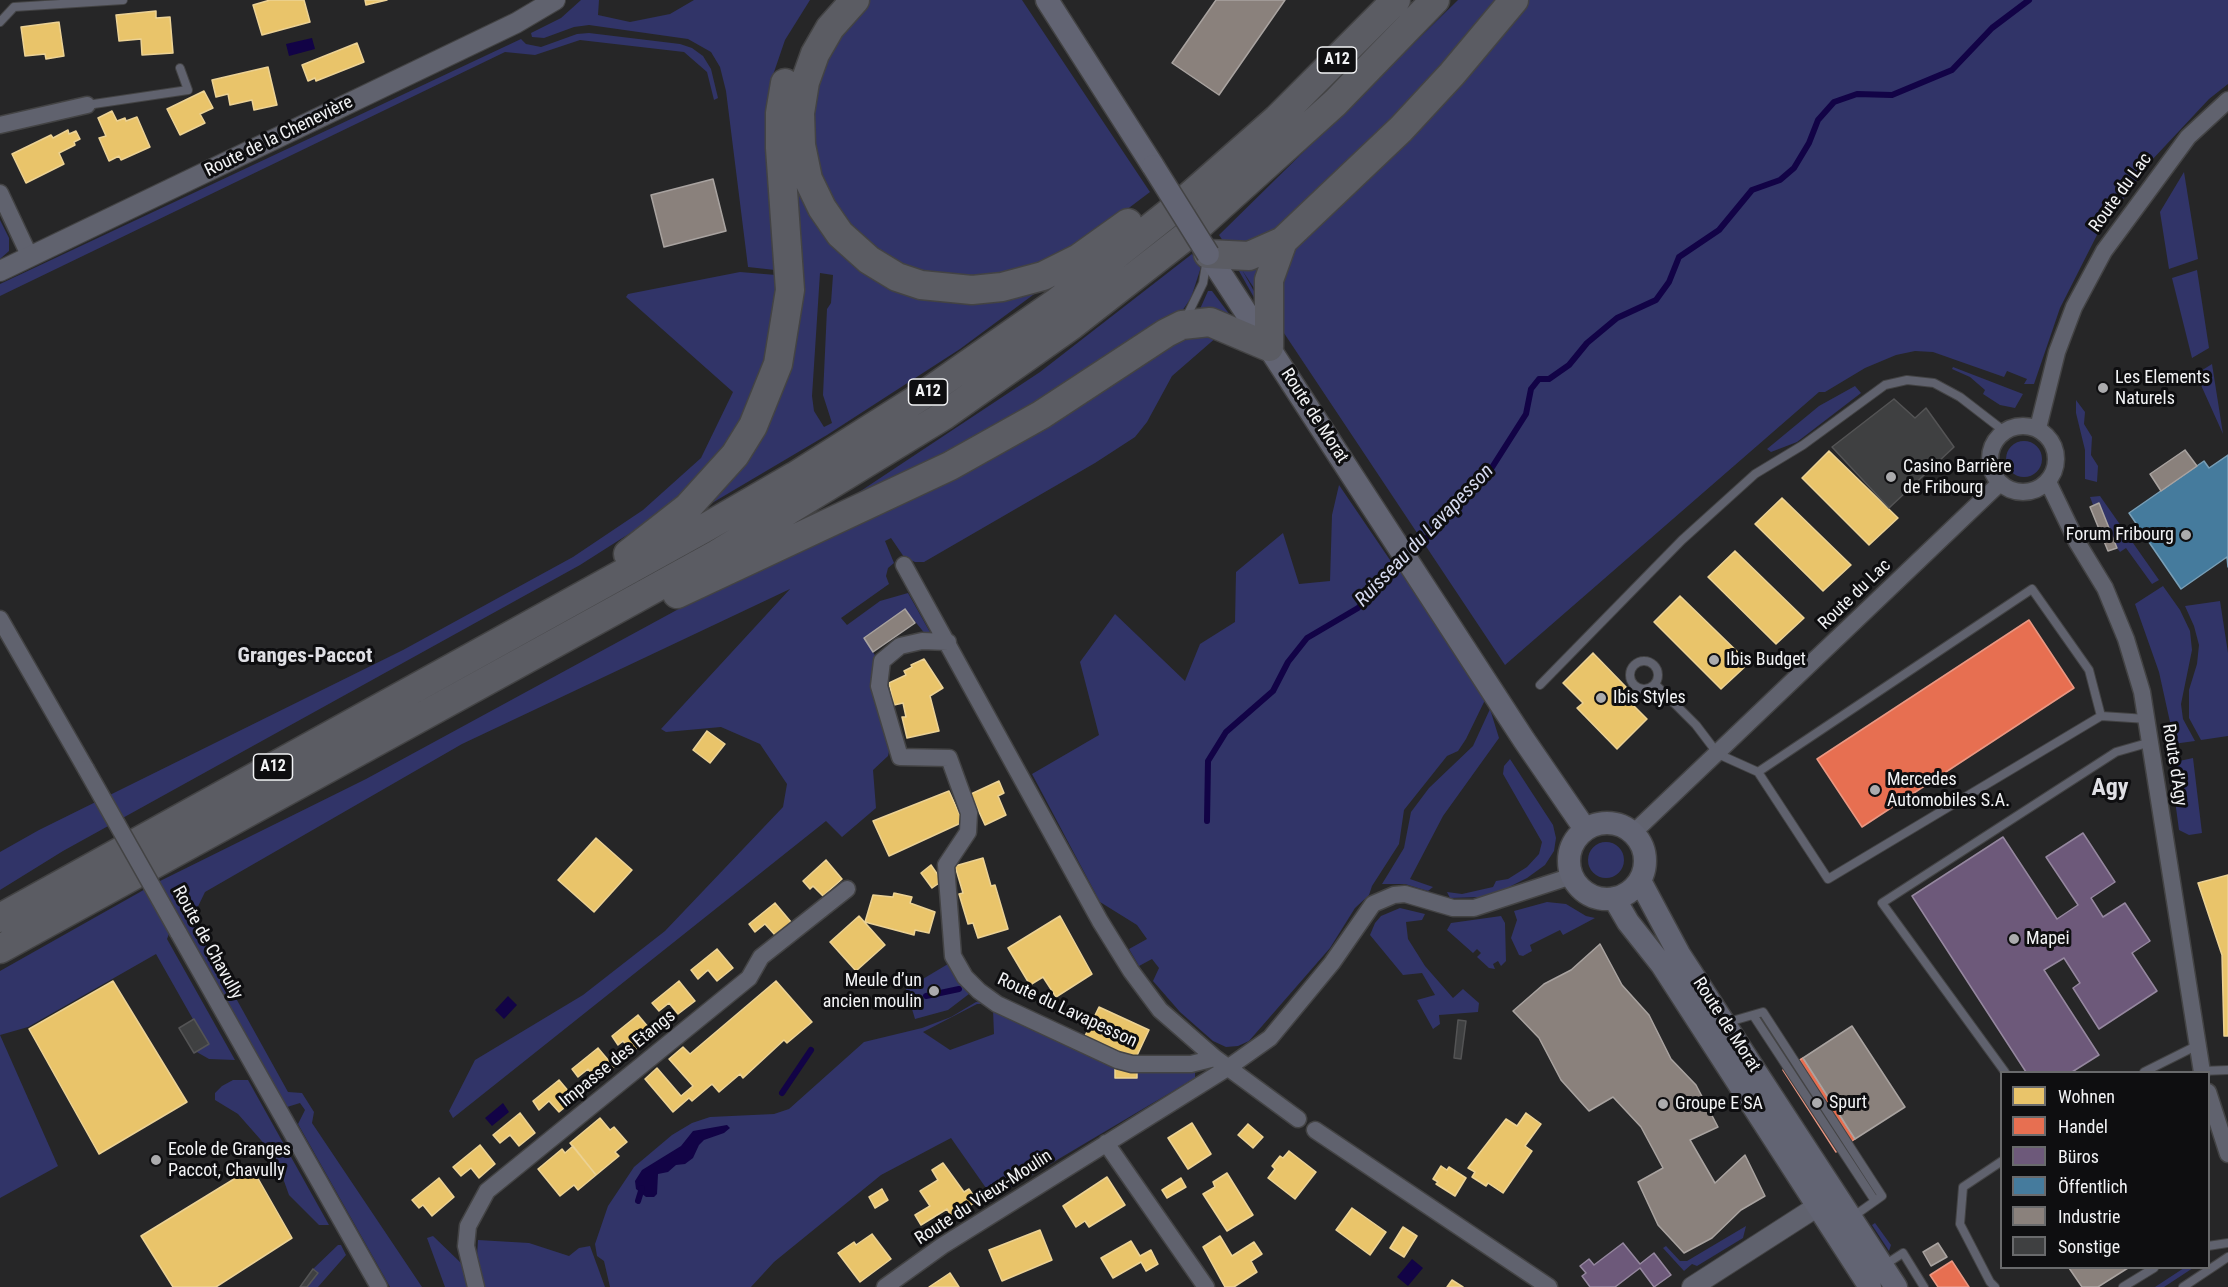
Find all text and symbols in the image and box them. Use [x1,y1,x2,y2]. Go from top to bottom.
road number: A12 [1318,47,1356,73]
street label: Route de la Chenevière [201,92,357,182]
street label: Route du Lac [2085,149,2157,237]
street label: Route de Morat [1275,365,1353,467]
place label: Les Elements Naturels [2115,367,2210,410]
road number: A12 [908,379,948,405]
marker: Les Elements Naturels [2096,381,2110,395]
place label: Casino Barrière de Fribourg [1903,456,2012,498]
water label: Ruisseau du Lavapesson [1351,460,1499,612]
marker: Casino Barrière de Fribourg [1884,470,1898,484]
place label: Forum Fribourg [2066,524,2174,546]
marker: Forum Fribourg [2179,528,2193,542]
street label: Route du Lac [1814,555,1896,635]
district label: Granges-Paccot [238,644,372,670]
place label: Ibis Budget [1726,649,1806,671]
marker: Ibis Budget [1707,653,1721,667]
place label: Ibis Styles [1613,687,1686,709]
marker: Ibis Styles [1594,691,1608,705]
street label: Route d'Agy [2157,722,2191,808]
road number: A12 [254,754,292,780]
place label: Mercedes Automobiles S.A. [1887,769,2010,812]
district label: Agy [2091,775,2129,803]
marker: Mercedes Automobiles S.A. [1868,783,1882,797]
street label: Route de Chavully [167,883,247,1003]
place label: Mapei [2026,928,2070,950]
marker: Mapei [2007,932,2021,946]
street label: Route du Lavapesson [994,969,1140,1053]
place label: Meule d’un ancien moulin [823,970,922,1012]
street label: Route de Morat [1687,974,1765,1076]
marker: Meule d’un ancien moulin [927,984,941,998]
street label: Impasse des Etangs [556,1006,680,1112]
legend [2000,1071,2210,1269]
text: Wohnen [2058,1086,2115,1107]
place label: Spurt [1829,1092,1867,1114]
place label: Groupe E SA [1675,1093,1763,1115]
marker: Spurt [1810,1096,1824,1110]
marker: Groupe E SA [1656,1097,1670,1111]
text: Handel [2058,1116,2108,1137]
place label: Ecole de Granges Paccot, Chavully [168,1139,291,1182]
street label: Route du Vieux-Moulin [911,1146,1057,1250]
text: Büros [2058,1146,2099,1167]
marker: Ecole de Granges Paccot, Chavully [149,1153,163,1167]
text: Öffentlich [2058,1176,2128,1197]
text: Industrie [2058,1206,2120,1227]
text: Sonstige [2058,1236,2120,1257]

